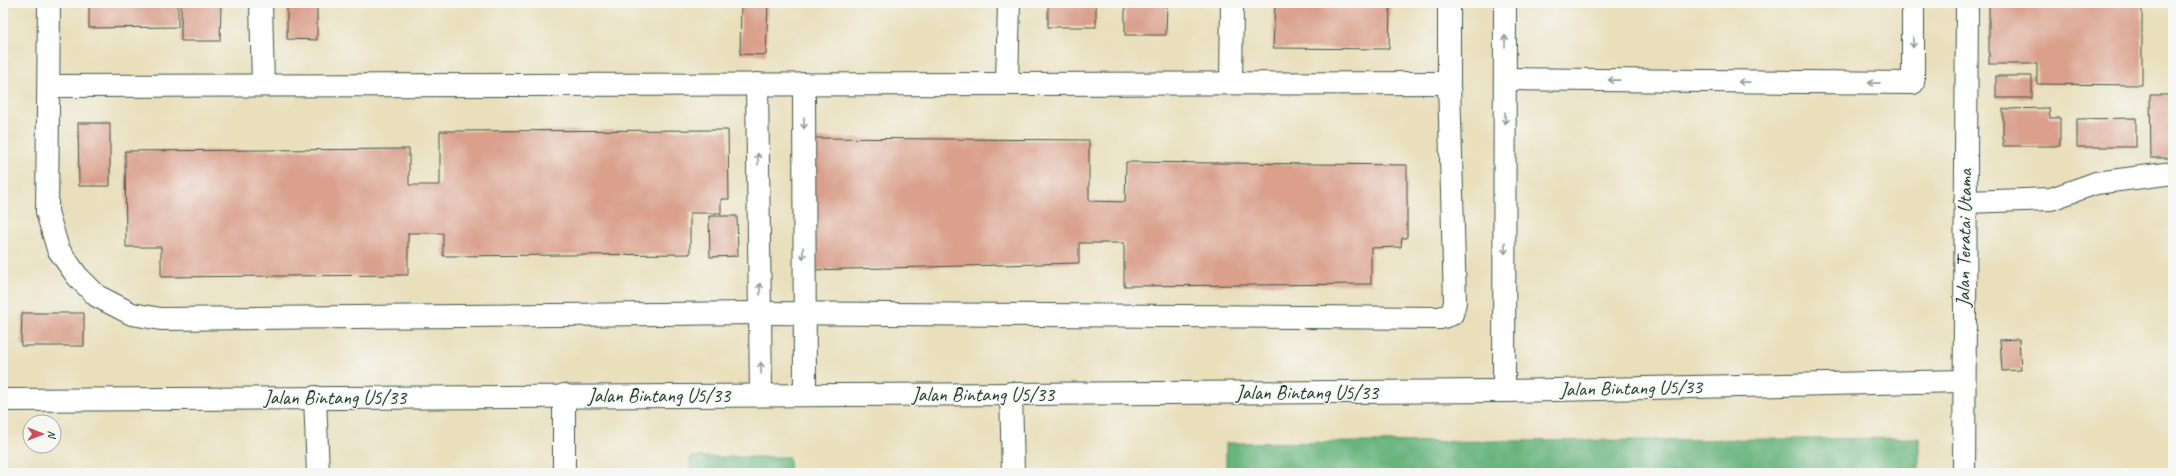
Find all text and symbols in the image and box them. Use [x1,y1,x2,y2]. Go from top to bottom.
one-way arrow [1501,35,1509,48]
one-way arrow [1909,35,1917,48]
one-way arrow [1608,76,1621,84]
one-way arrow [1738,78,1751,86]
one-way arrow [1868,79,1881,87]
one-way arrow [1501,111,1509,124]
one-way arrow [800,116,808,129]
one-way arrow [754,153,762,166]
street label: Jalan Teratai Utama [1950,167,1978,308]
one-way arrow [1501,241,1509,254]
one-way arrow [799,246,807,259]
one-way arrow [756,283,764,296]
one-way arrow [757,362,765,375]
street label: Jalan Bintang U5/33 [1559,374,1704,402]
street label: Jalan Bintang U5/33 [1235,380,1380,405]
street label: Jalan Bintang U5/33 [911,382,1056,407]
street label: Jalan Bintang U5/33 [587,383,732,408]
street label: Jalan Bintang U5/33 [263,385,408,410]
north arrow [22,414,62,454]
text: N [45,431,59,440]

